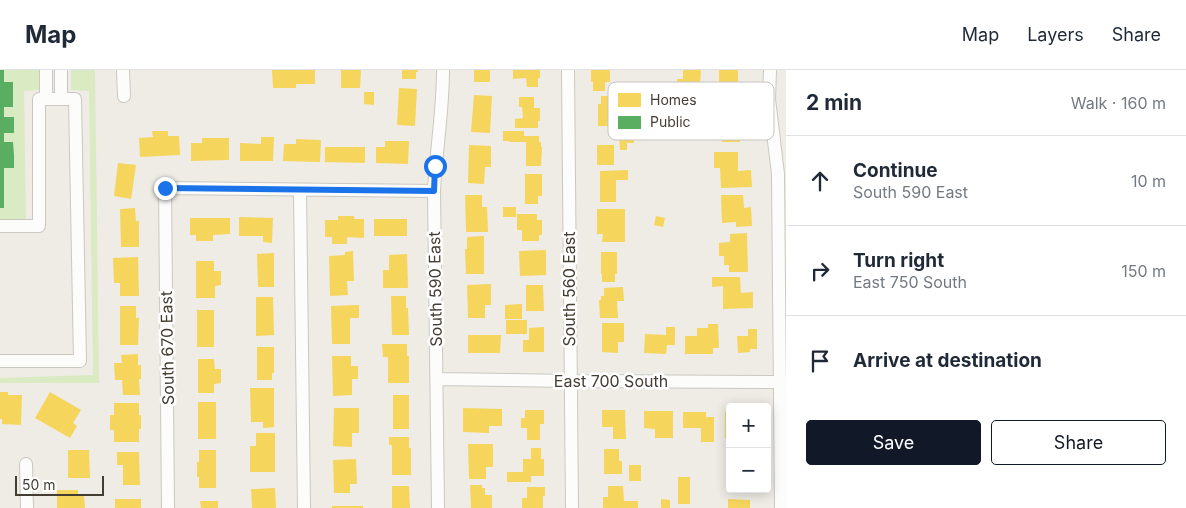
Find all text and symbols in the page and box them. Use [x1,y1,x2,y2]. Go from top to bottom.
text: Map [25,20,76,49]
text: Map [962,24,999,45]
text: Layers [1027,24,1084,45]
text: Share [1112,24,1161,45]
legend [608,82,774,140]
text: 2 min [806,90,862,115]
text: Homes [650,91,697,108]
text: Walk · 160 m [1071,93,1166,113]
text: Public [650,113,691,130]
route start [424,155,447,178]
text: Continue [853,159,938,182]
icon: ahead [806,167,834,195]
text: 10 m [1131,171,1166,191]
route end [154,177,177,200]
text: South 590 East [853,182,968,202]
street label: South 590 East [424,231,446,347]
street label: South 560 East [559,231,579,347]
text: Turn right [853,249,944,272]
icon: right [806,257,834,285]
text: 150 m [1121,261,1166,281]
text: East 750 South [853,272,967,292]
street label: South 670 East [156,291,178,405]
icon: arrive [806,347,834,375]
text: Arrive at destination [853,349,1042,372]
street label: East 700 South [554,371,668,391]
map controls [726,403,771,493]
button: + [726,403,771,448]
button: Save [806,420,981,465]
button: Share [991,420,1166,465]
button: − [726,448,771,493]
scale bar [15,473,104,496]
text: 50 m [22,476,56,493]

